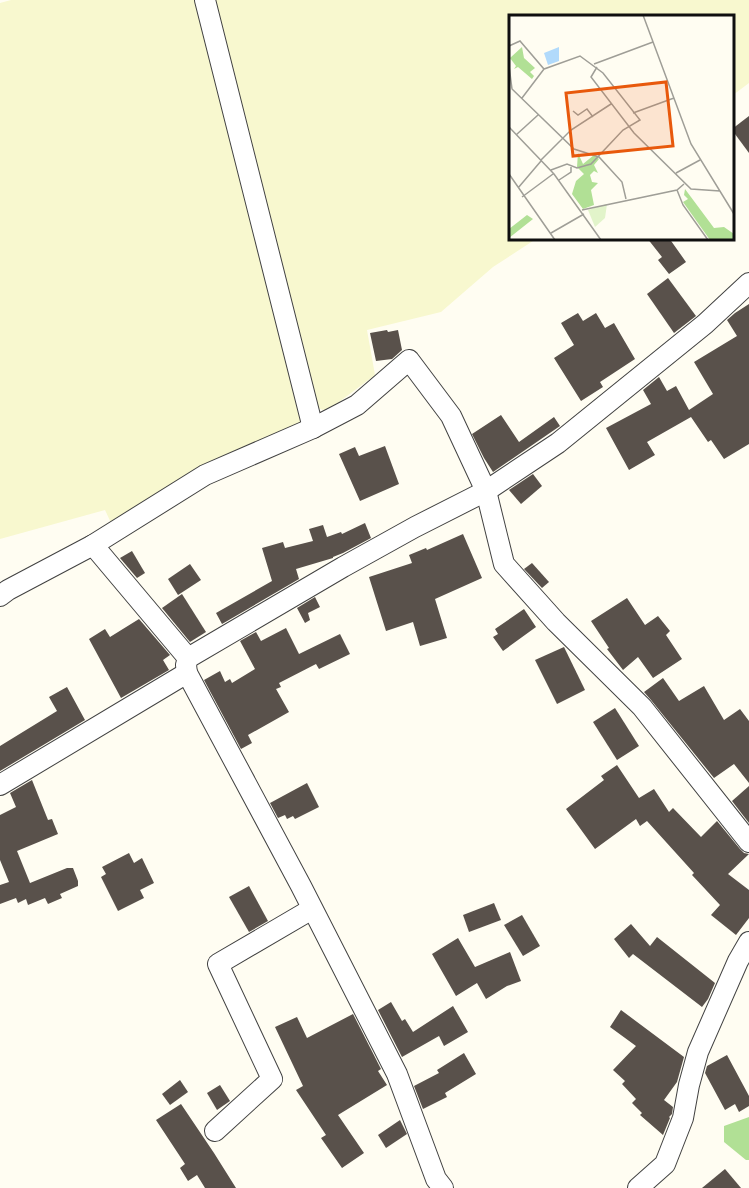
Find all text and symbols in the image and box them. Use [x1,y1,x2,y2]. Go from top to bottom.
inset map [509,15,734,240]

